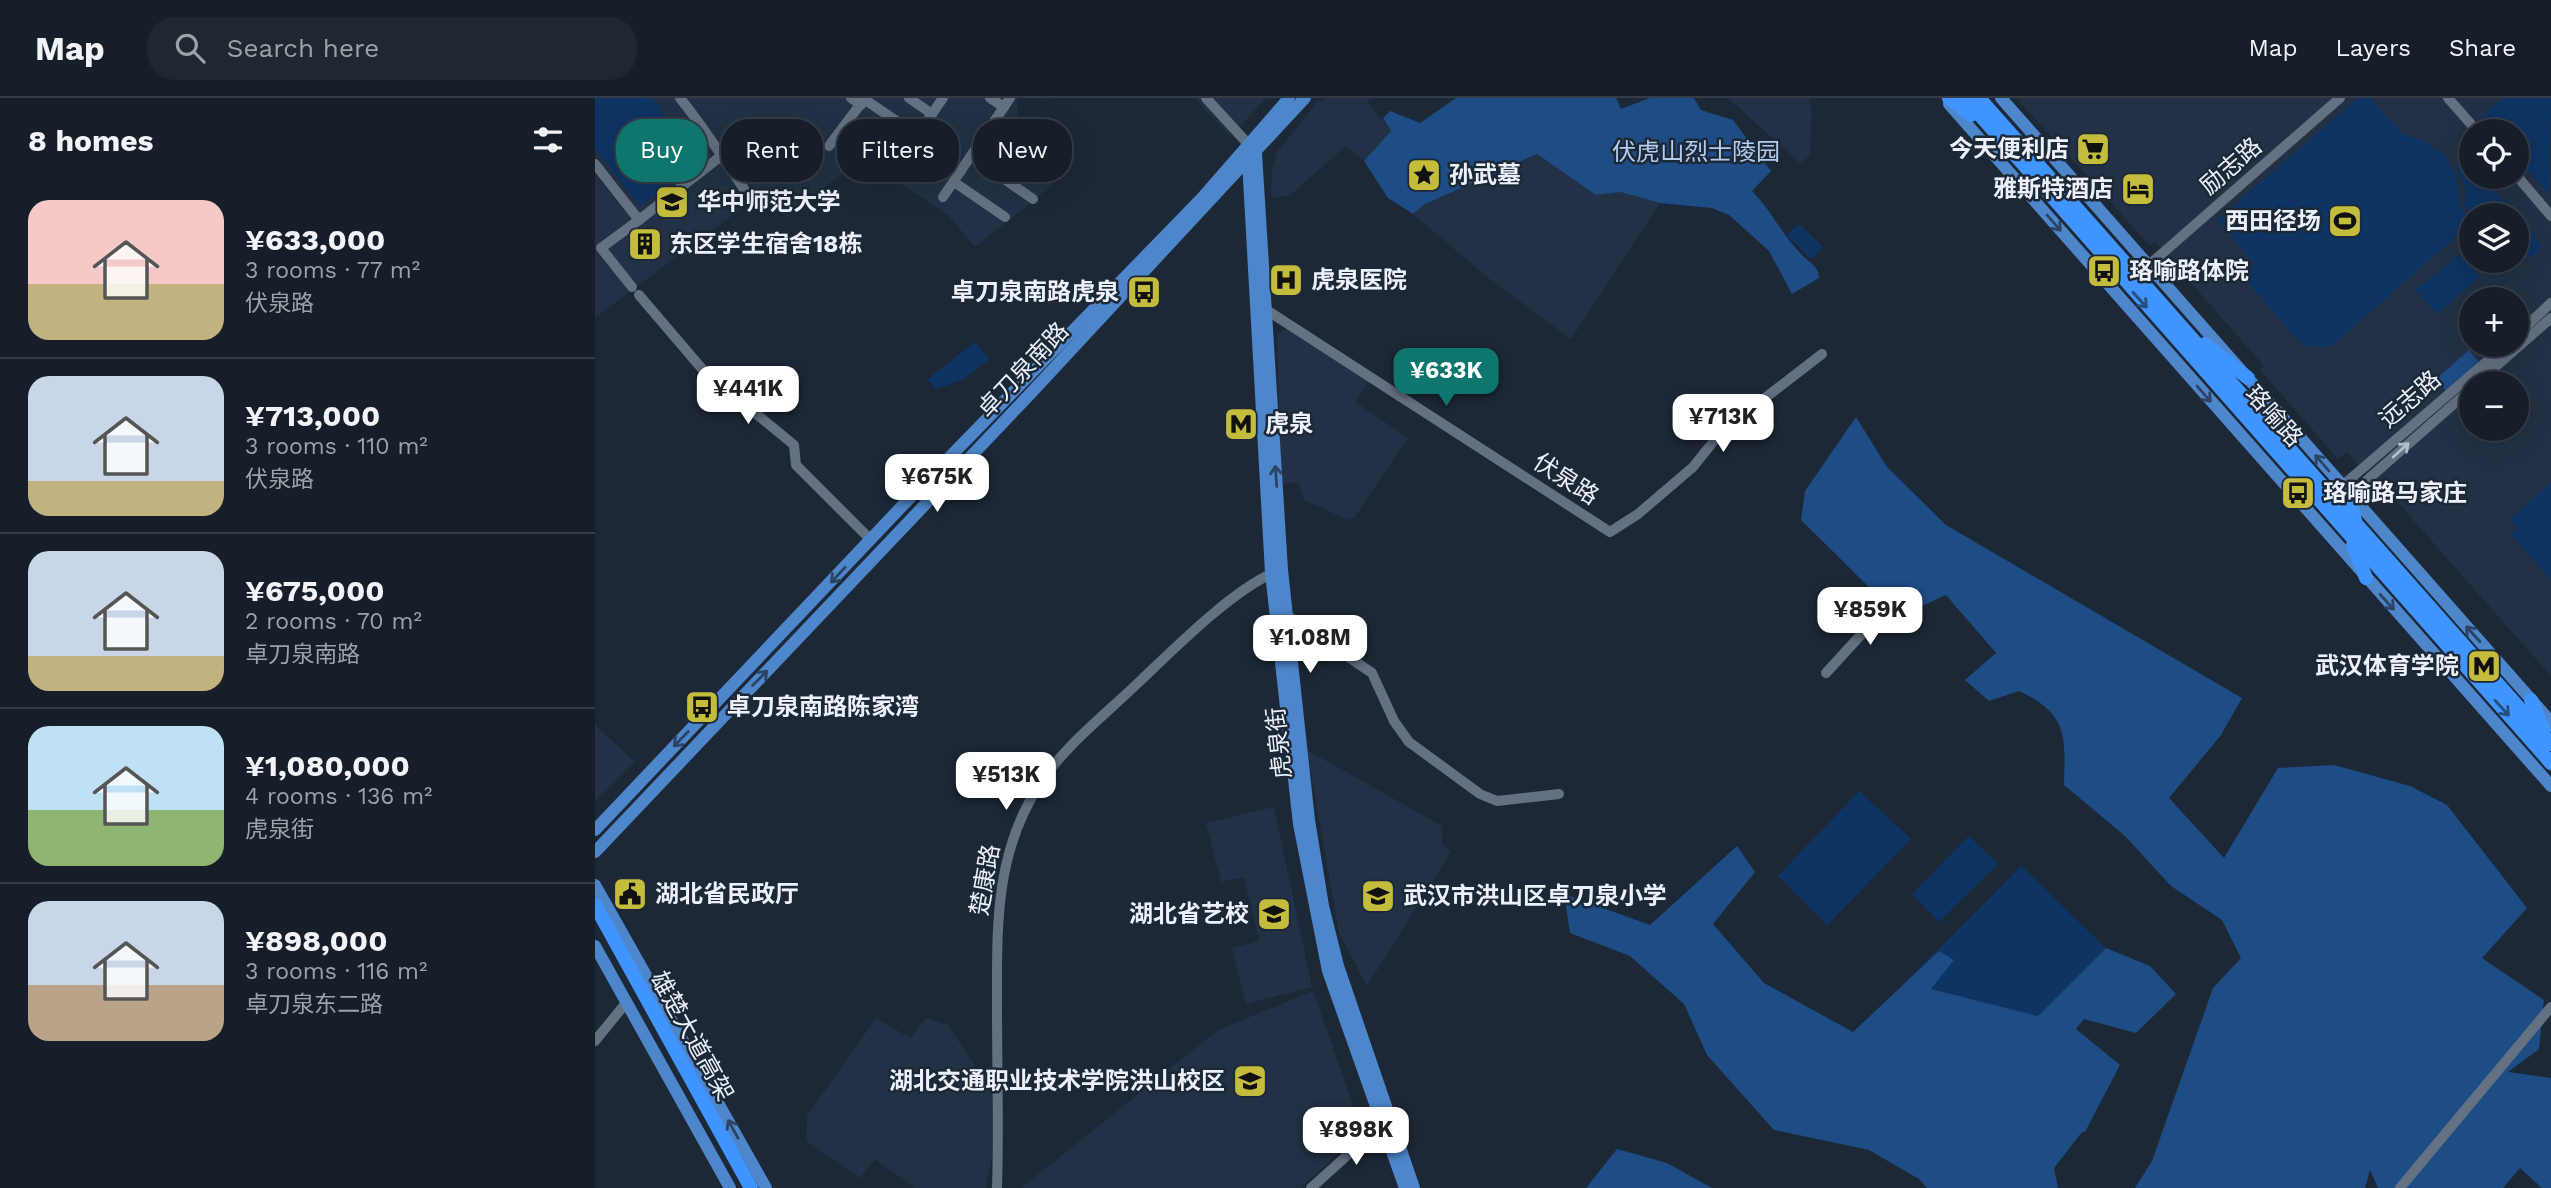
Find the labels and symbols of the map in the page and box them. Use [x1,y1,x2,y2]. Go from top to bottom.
supermarket icon: 今天便利店 [2074,130,2112,168]
street label: 励志路 [2195,132,2267,200]
place label: 今天便利店 [1949,135,2069,163]
park label: 伏虎山烈士陵园 [1612,138,1780,166]
place icon: 孙武墓 [1405,156,1443,194]
place label: 孙武墓 [1449,161,1521,189]
hotel icon: 雅斯特酒店 [2119,170,2157,208]
place label: 雅斯特酒店 [1993,175,2113,203]
school or university icon: 华中师范大学 [653,183,691,221]
place label: 华中师范大学 [697,188,841,216]
sports icon: 西田径场 [2326,202,2364,240]
place label: 西田径场 [2225,207,2321,235]
one-way arrow [2046,214,2062,232]
building icon: 东区学生宿舍18栋 [626,225,664,263]
place label: 东区学生宿舍18栋 [669,230,862,258]
bus stop icon: 珞喻路体院 [2085,252,2123,290]
place label: 珞喻路体院 [2129,257,2249,285]
hospital icon: 虎泉医院 [1267,261,1305,299]
place label: 虎泉医院 [1311,266,1407,294]
bus stop icon: 卓刀泉南路虎泉 [1125,273,1163,311]
place label: 卓刀泉南路虎泉 [951,278,1119,306]
one-way arrow [2132,291,2148,309]
street label: 卓刀泉南路 [972,317,1074,423]
pin: ¥633K [1397,348,1495,408]
street label: 远志路 [2374,365,2446,433]
pin: ¥441K [699,366,797,426]
street label: 珞喻路 [2240,380,2308,452]
one-way arrow [2196,385,2212,403]
pin: ¥713K [1674,394,1772,454]
metro station icon: 虎泉 [1222,405,1260,443]
place label: 虎泉 [1265,410,1313,438]
one-way arrow [2392,442,2410,458]
street label: 伏泉路 [1528,448,1604,510]
pin: ¥675K [888,454,986,514]
one-way arrow [2314,455,2330,473]
one-way arrow [1270,464,1283,487]
bus stop icon: 珞喻路马家庄 [2279,474,2317,512]
place label: 珞喻路马家庄 [2323,479,2467,507]
one-way arrow [830,566,847,583]
pin: ¥859K [1821,588,1919,647]
one-way arrow [2379,592,2395,610]
pin: ¥1.08M [1253,616,1367,675]
one-way arrow [2465,625,2481,643]
metro station icon: 武汉体育学院 [2465,647,2503,685]
place label: 武汉体育学院 [2315,652,2459,680]
one-way arrow [752,670,769,687]
bus stop icon: 卓刀泉南路陈家湾 [683,688,721,726]
place label: 卓刀泉南路陈家湾 [727,693,919,721]
one-way arrow [2494,699,2511,716]
street label: 虎泉街 [1261,706,1297,780]
one-way arrow [673,730,690,747]
pin: ¥513K [957,752,1055,812]
street label: 楚康路 [965,842,1005,918]
public building icon: 湖北省民政厅 [611,875,649,913]
school or university icon: 武汉市洪山区卓刀泉小学 [1359,877,1397,915]
place label: 湖北省民政厅 [655,880,799,908]
place label: 武汉市洪山区卓刀泉小学 [1403,882,1667,910]
school or university icon: 湖北省艺校 [1255,895,1293,933]
place label: 湖北省艺校 [1129,900,1249,928]
street label: 雄楚大道高架 [645,966,739,1106]
school or university icon: 湖北交通职业技术学院洪山校区 [1231,1062,1269,1100]
place label: 湖北交通职业技术学院洪山校区 [889,1067,1225,1095]
pin: ¥898K [1307,1108,1405,1167]
one-way arrow [726,1119,740,1139]

